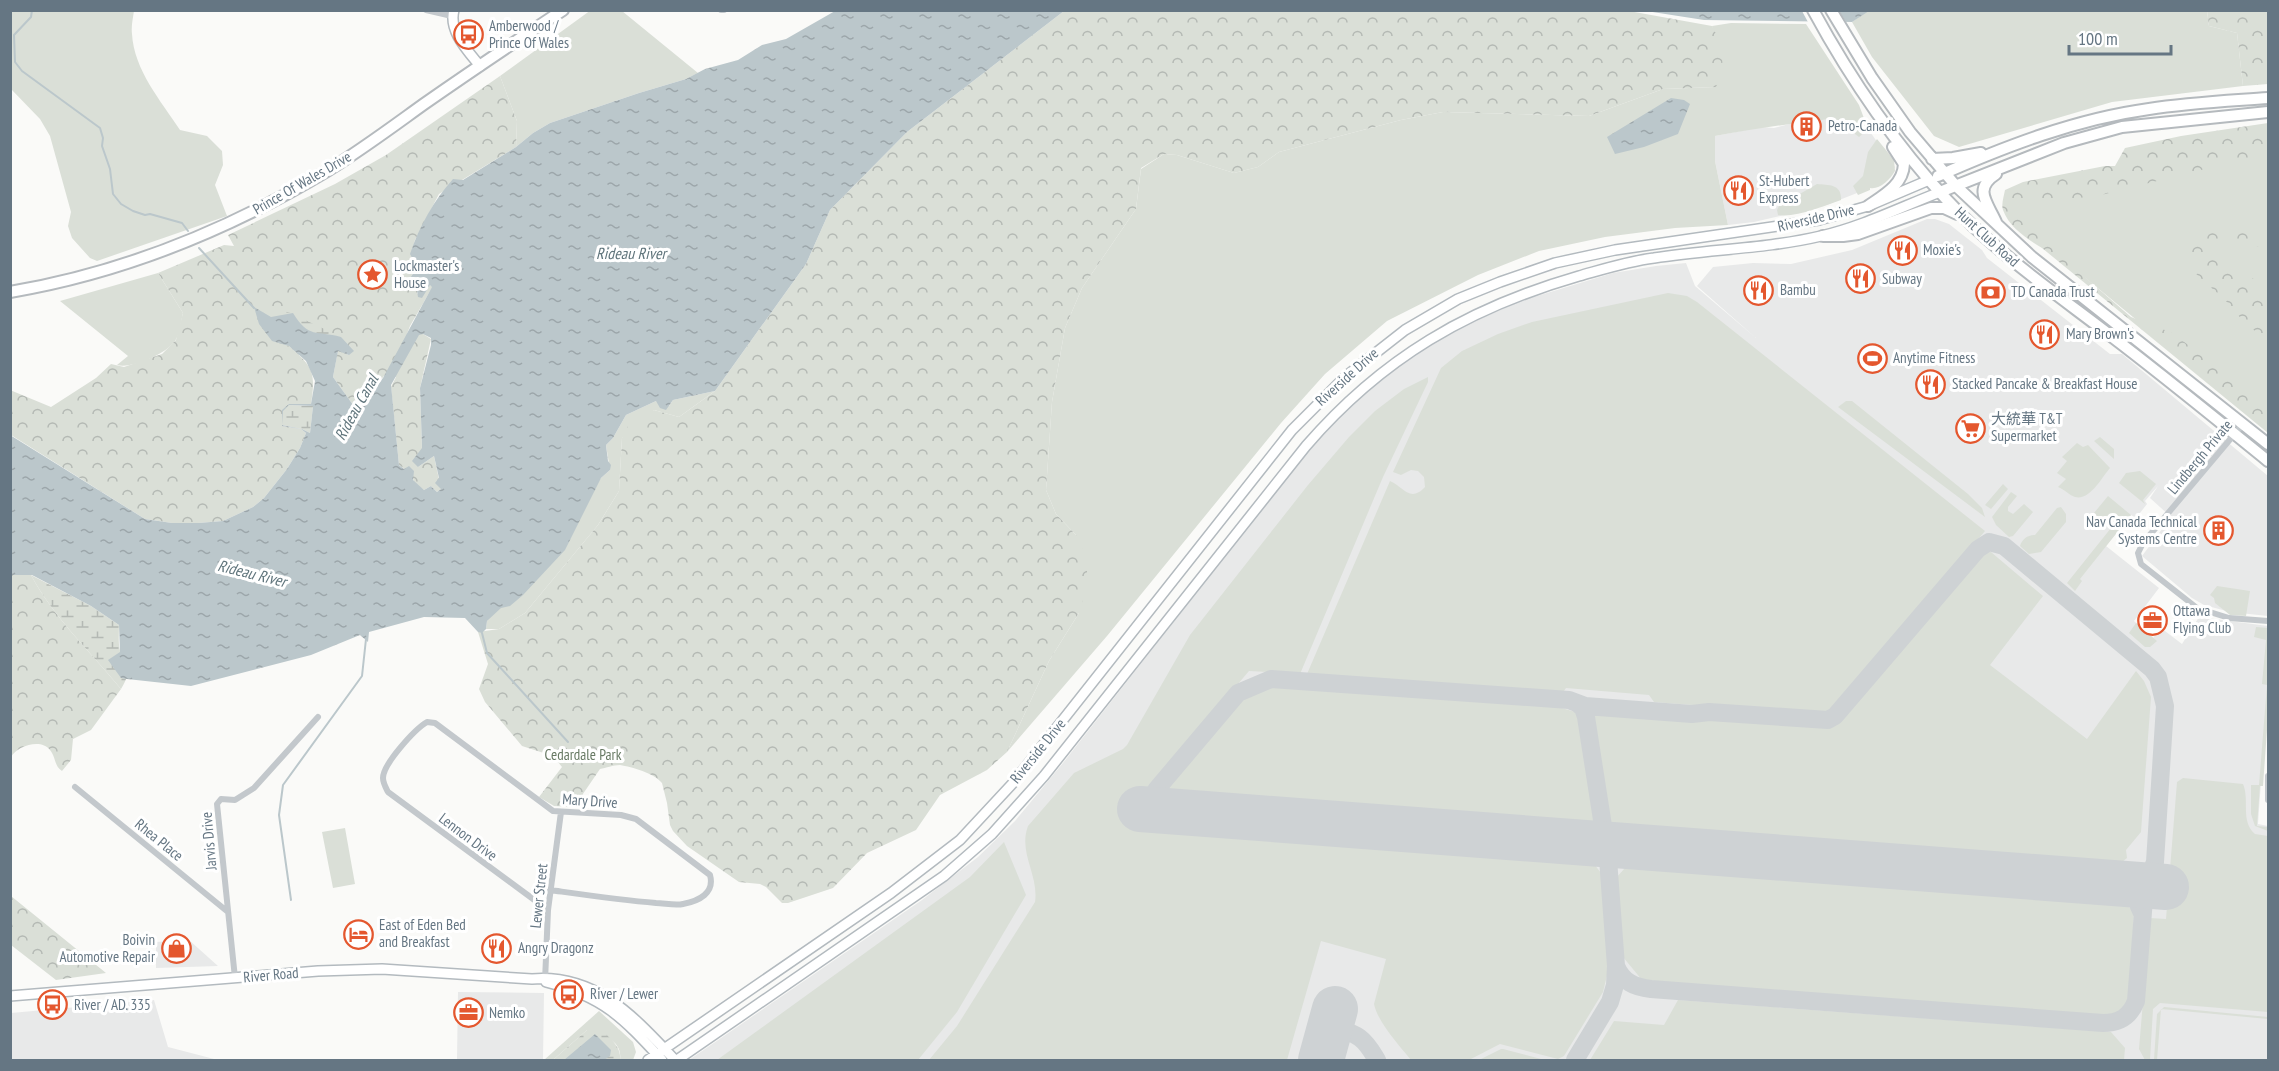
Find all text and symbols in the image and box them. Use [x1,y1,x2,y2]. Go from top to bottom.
place label: Amberwood / Prince Of Wales [489,16,569,52]
scale bar [2069,18,2171,56]
bus stop icon: Amberwood / Prince Of Wales [452,19,484,51]
text: 100 m [2078,27,2118,50]
building icon: Petro-Canada [1791,110,1823,142]
place label: Petro-Canada [1828,116,1897,135]
street label: Prince Of Wales Drive [249,147,354,218]
place label: St-Hubert Express [1759,171,1809,207]
restaurant icon: St-Hubert Express [1722,174,1754,206]
street label: Riverside Drive [1776,199,1856,236]
street label: Hunt Club Road [1951,203,2024,271]
restaurant icon: Moxie's [1886,234,1918,266]
place label: Moxie's [1923,240,1961,259]
water label: Rideau River [596,243,669,263]
place label: Lockmaster's House [394,256,459,292]
place icon: Lockmaster's House [357,259,389,291]
restaurant icon: Subway [1845,263,1877,295]
place label: Subway [1882,269,1922,288]
restaurant icon: Bambu [1743,274,1775,306]
bank icon: TD Canada Trust [1974,276,2006,308]
place label: Bambu [1780,280,1816,299]
place label: TD Canada Trust [2011,282,2095,301]
restaurant icon: Mary Brown's [2029,318,2061,350]
place label: Mary Brown's [2066,324,2134,343]
sports icon: Anytime Fitness [1856,342,1888,374]
street label: Riverside Drive [1311,343,1382,410]
place label: Anytime Fitness [1893,348,1975,367]
restaurant icon: Stacked Pancake & Breakfast House [1915,368,1947,400]
water label: Rideau Canal [330,370,383,443]
place label: Stacked Pancake & Breakfast House [1952,374,2138,393]
place label: 大統華 T&T Supermarket [1991,409,2063,445]
supermarket icon: 大統華 T&T Supermarket [1954,412,1986,444]
street label: Lindbergh Private [2163,416,2236,498]
place label: Nav Canada Technical Systems Centre [2086,512,2198,548]
building icon: Nav Canada Technical Systems Centre [2202,515,2234,547]
water label: Rideau River [216,555,291,592]
place label: Ottawa Flying Club [2173,601,2231,637]
office icon: Ottawa Flying Club [2136,604,2168,636]
street label: Riverside Drive [1006,714,1070,787]
park label: Cedardale Park [545,745,622,764]
street label: Mary Drive [562,789,618,812]
street label: Lennon Drive [435,808,501,865]
street label: Jarvis Drive [196,811,221,872]
street label: Rhea Place [131,814,187,865]
street label: Lewer Street [526,863,551,929]
place label: East of Eden Bed and Breakfast [379,915,466,951]
hotel icon: East of Eden Bed and Breakfast [342,918,374,950]
place label: Boivin Automotive Repair [59,930,156,966]
restaurant icon: Angry Dragonz [481,932,513,964]
shop icon: Boivin Automotive Repair [160,933,192,965]
place label: Angry Dragonz [518,938,594,957]
street label: River Road [243,963,299,986]
bus stop icon: River / Lewer [553,978,585,1010]
place label: River / Lewer [590,984,659,1003]
bus stop icon: River / AD. 335 [37,989,69,1021]
place label: River / AD. 335 [74,995,151,1014]
office icon: Nemko [452,997,484,1029]
place label: Nemko [489,1003,525,1022]

